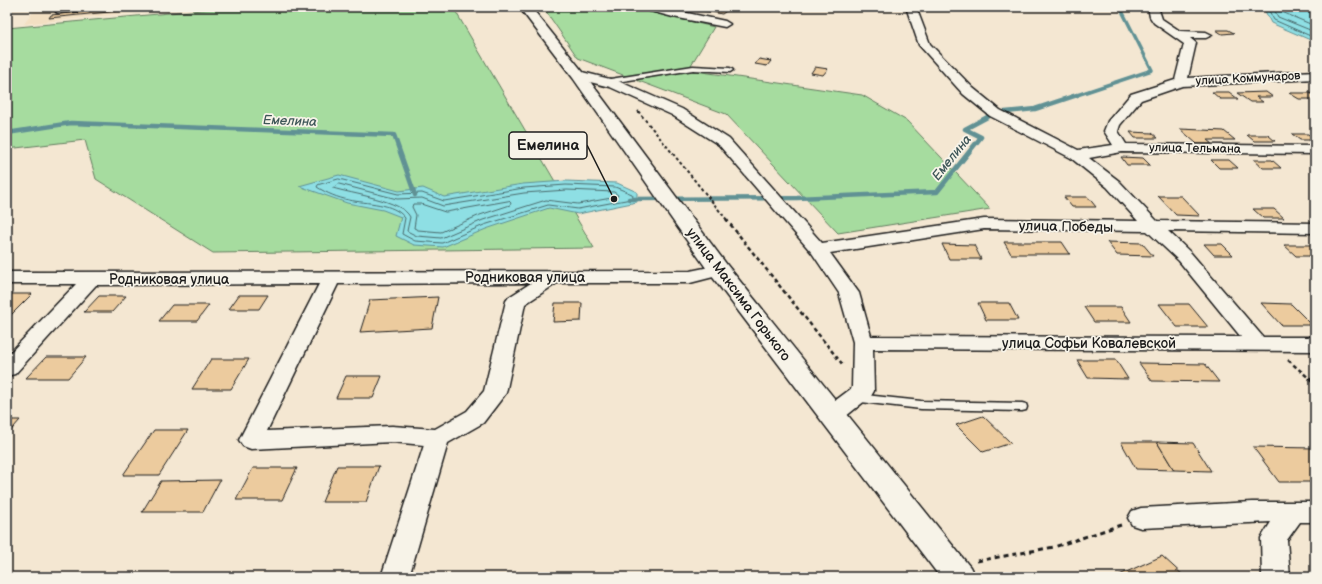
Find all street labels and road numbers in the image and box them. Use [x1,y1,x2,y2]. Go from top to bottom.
street label: улица Коммунаров [1195,68,1302,89]
street label: улица Тельмана [1149,140,1241,157]
street label: улица Победы [1019,217,1113,236]
street label: улица Максима Горького [683,224,794,364]
street label: Родниковая улица [465,269,586,286]
street label: Родниковая улица [109,271,230,288]
street label: улица Софьи Ковалевской [1002,335,1176,352]

